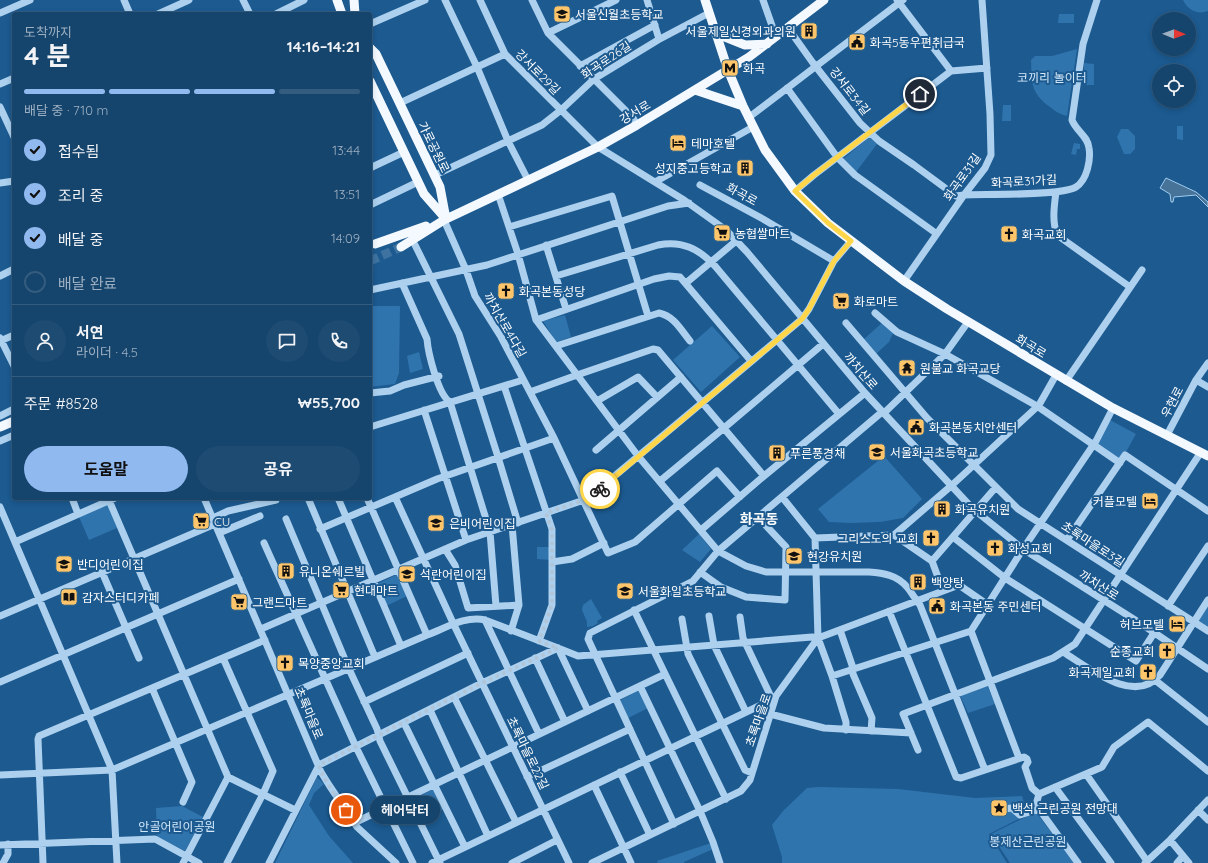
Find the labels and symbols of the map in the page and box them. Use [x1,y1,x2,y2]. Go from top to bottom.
school or university icon: 서울신월초등학교 [552,4,572,24]
place label: 서울신월초등학교 [575,7,663,22]
north arrow [1152,12,1196,56]
building icon: 서울제일신경외과의원 [799,21,819,41]
place label: 서울제일신경외과의원 [686,24,796,39]
public building icon: 화곡5동우편취급국 [847,32,867,52]
place label: 화곡5동우편취급국 [870,35,965,50]
street label: 화곡로26길 [578,38,634,82]
street label: 강서로29길 [512,46,564,98]
metro station icon: 화곡 [720,58,740,78]
place label: 화곡 [743,61,765,76]
street label: 강서로34길 [827,64,873,118]
park label: 코끼리 놀이터 [1017,70,1087,85]
pin [903,77,937,111]
street label: 강서로 [617,97,653,127]
street label: 가로공원로 [415,119,453,175]
hotel icon: 테마호텔 [668,133,688,153]
place label: 테마호텔 [691,136,735,151]
street label: 화곡로31길 [940,150,984,204]
building icon: 성지중고등학교 [735,158,755,178]
place label: 성지중고등학교 [655,161,732,176]
street label: 화곡로31가길 [991,172,1057,190]
street label: 화곡로 [724,179,760,209]
supermarket icon: 농협쌀마트 [712,223,732,243]
church icon: 화곡교회 [999,224,1019,244]
place label: 농협쌀마트 [735,226,790,241]
place label: 화곡교회 [1022,227,1066,242]
church icon: 화곡본동성당 [496,281,516,301]
place label: 화곡본동성당 [519,284,585,299]
street label: 까치산로4다길 [480,290,530,360]
supermarket icon: 화로마트 [831,291,851,311]
place label: 화로마트 [854,294,898,309]
street label: 화곡로 [1013,331,1049,361]
street label: 까치산로 [841,349,881,393]
temple icon: 원불교 화곡교당 [897,358,917,378]
place label: 원불교 화곡교당 [920,361,1001,376]
street label: 우현로 [1158,384,1186,420]
public building icon: 화곡본동치안센터 [906,417,926,437]
place label: 화곡본동치안센터 [929,420,1017,435]
school or university icon: 서울화곡초등학교 [867,442,887,462]
building icon: 푸른풍경채 [767,443,787,463]
place label: 서울화곡초등학교 [890,445,978,460]
place label: 푸른풍경채 [790,446,845,461]
courier [580,469,620,509]
hotel icon: 커플모텔 [1140,491,1160,511]
place label: 커플모텔 [1093,494,1137,509]
building icon: 화곡유치원 [932,499,952,519]
place label: 화곡유치원 [955,502,1010,517]
district label: 화곡동 [740,510,778,528]
supermarket icon: CU [191,511,211,531]
school or university icon: 은비어린이집 [426,513,446,533]
place label: CU [214,514,230,529]
place label: 은비어린이집 [449,516,515,531]
street label: 초록마을로3길 [1059,518,1127,570]
church icon: 그리스도의 교회 [921,528,941,548]
place label: 그리스도의 교회 [837,531,918,546]
church icon: 화성교회 [985,538,1005,558]
place label: 화성교회 [1008,541,1052,556]
school or university icon: 현강유치원 [784,546,804,566]
place label: 현강유치원 [807,549,862,564]
school or university icon: 반디어린이집 [54,554,74,574]
place label: 반디어린이집 [77,557,143,572]
building icon: 유니온쉐르빌 [276,561,296,581]
place label: 유니온쉐르빌 [299,564,365,579]
school or university icon: 석란어린이집 [397,564,417,584]
place label: 석란어린이집 [420,567,486,582]
street label: 까치산로 [1076,567,1122,603]
building icon: 백양탕 [908,572,928,592]
place label: 백양탕 [931,575,964,590]
supermarket icon: 현대마트 [331,580,351,600]
school or university icon: 서울화일초등학교 [615,581,635,601]
place label: 현대마트 [354,583,398,598]
place label: 서울화일초등학교 [638,584,726,599]
library icon: 감자스터디카페 [59,587,79,607]
place label: 감자스터디카페 [82,590,159,605]
supermarket icon: 그랜드마트 [229,592,249,612]
place label: 그랜드마트 [252,595,307,610]
public building icon: 화곡본동 주민센터 [927,596,947,616]
place label: 화곡본동 주민센터 [950,599,1042,614]
hotel icon: 허브모텔 [1167,614,1187,634]
place label: 허브모텔 [1120,617,1164,632]
church icon: 순종교회 [1157,641,1177,661]
place label: 순종교회 [1110,644,1154,659]
church icon: 목양중앙교회 [275,653,295,673]
place label: 목양중앙교회 [298,656,364,671]
church icon: 화곡제일교회 [1138,662,1158,682]
place label: 화곡제일교회 [1069,665,1135,680]
street label: 초록마을로 [291,685,327,741]
street label: 초록마을로 [742,691,774,749]
street label: 초록마을로22길 [504,714,552,792]
pin [329,793,363,827]
callout: 헤어닥터 [370,796,440,824]
place icon: 백석 근린공원 전망대 [989,798,1009,818]
place label: 백석 근린공원 전망대 [1012,801,1118,816]
park label: 안골어린이공원 [138,819,216,834]
park label: 봉제산근린공원 [989,834,1067,849]

